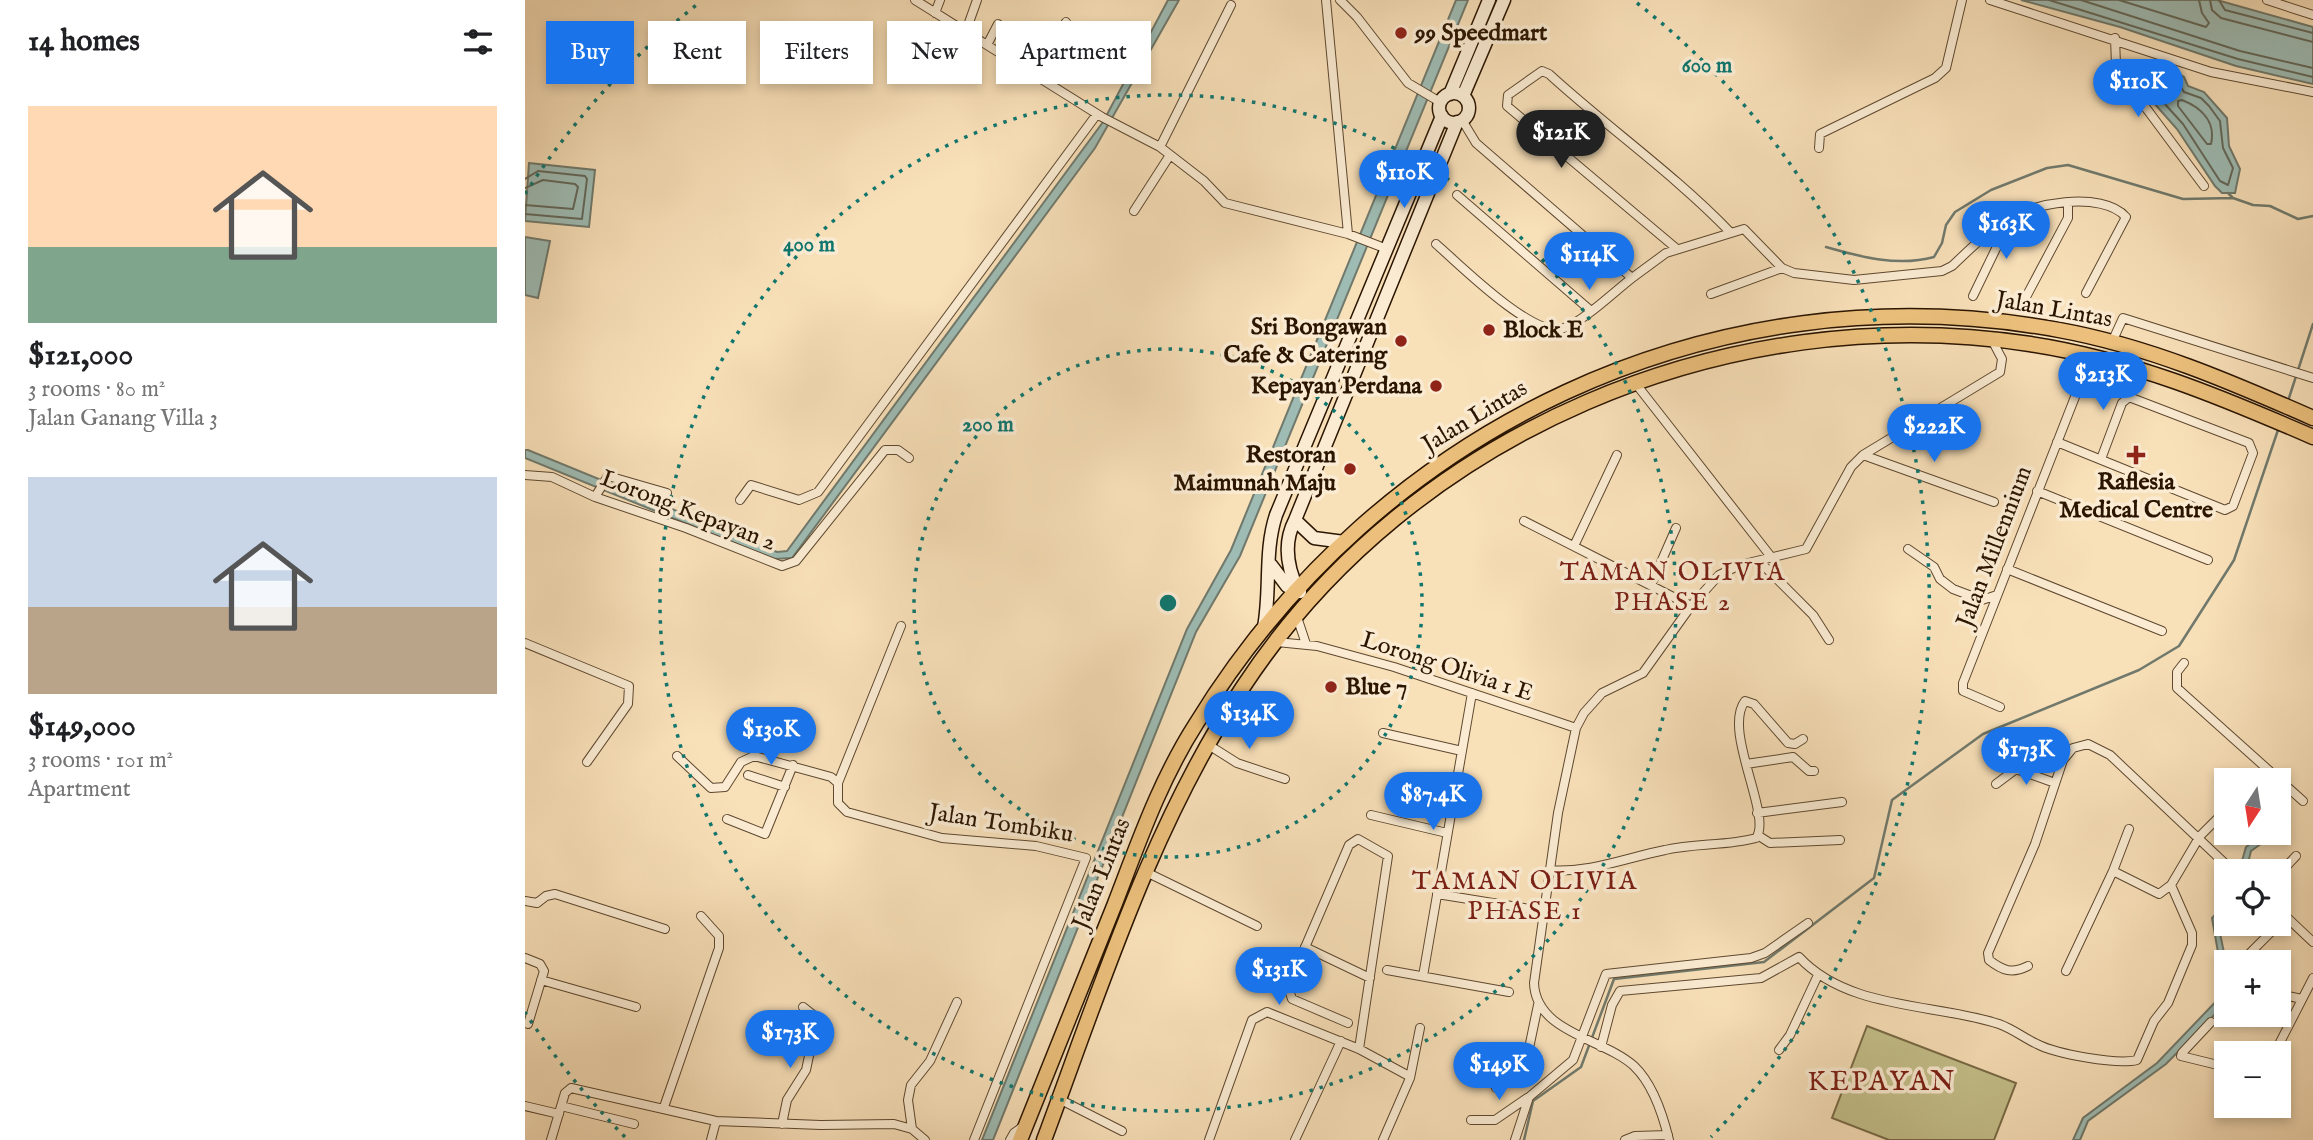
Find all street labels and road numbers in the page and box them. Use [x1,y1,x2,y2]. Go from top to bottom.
street label: Jalan Lintas [1990,284,2115,335]
street label: Jalan Lintas [1414,373,1533,462]
street label: Jalan Millennium [1949,462,2040,635]
street label: Lorong Kepayan 2 [596,463,780,559]
street label: Lorong Olivia 1 E [1357,625,1537,709]
street label: Jalan Tombiku [924,797,1075,851]
street label: Jalan Lintas [1064,814,1138,937]

